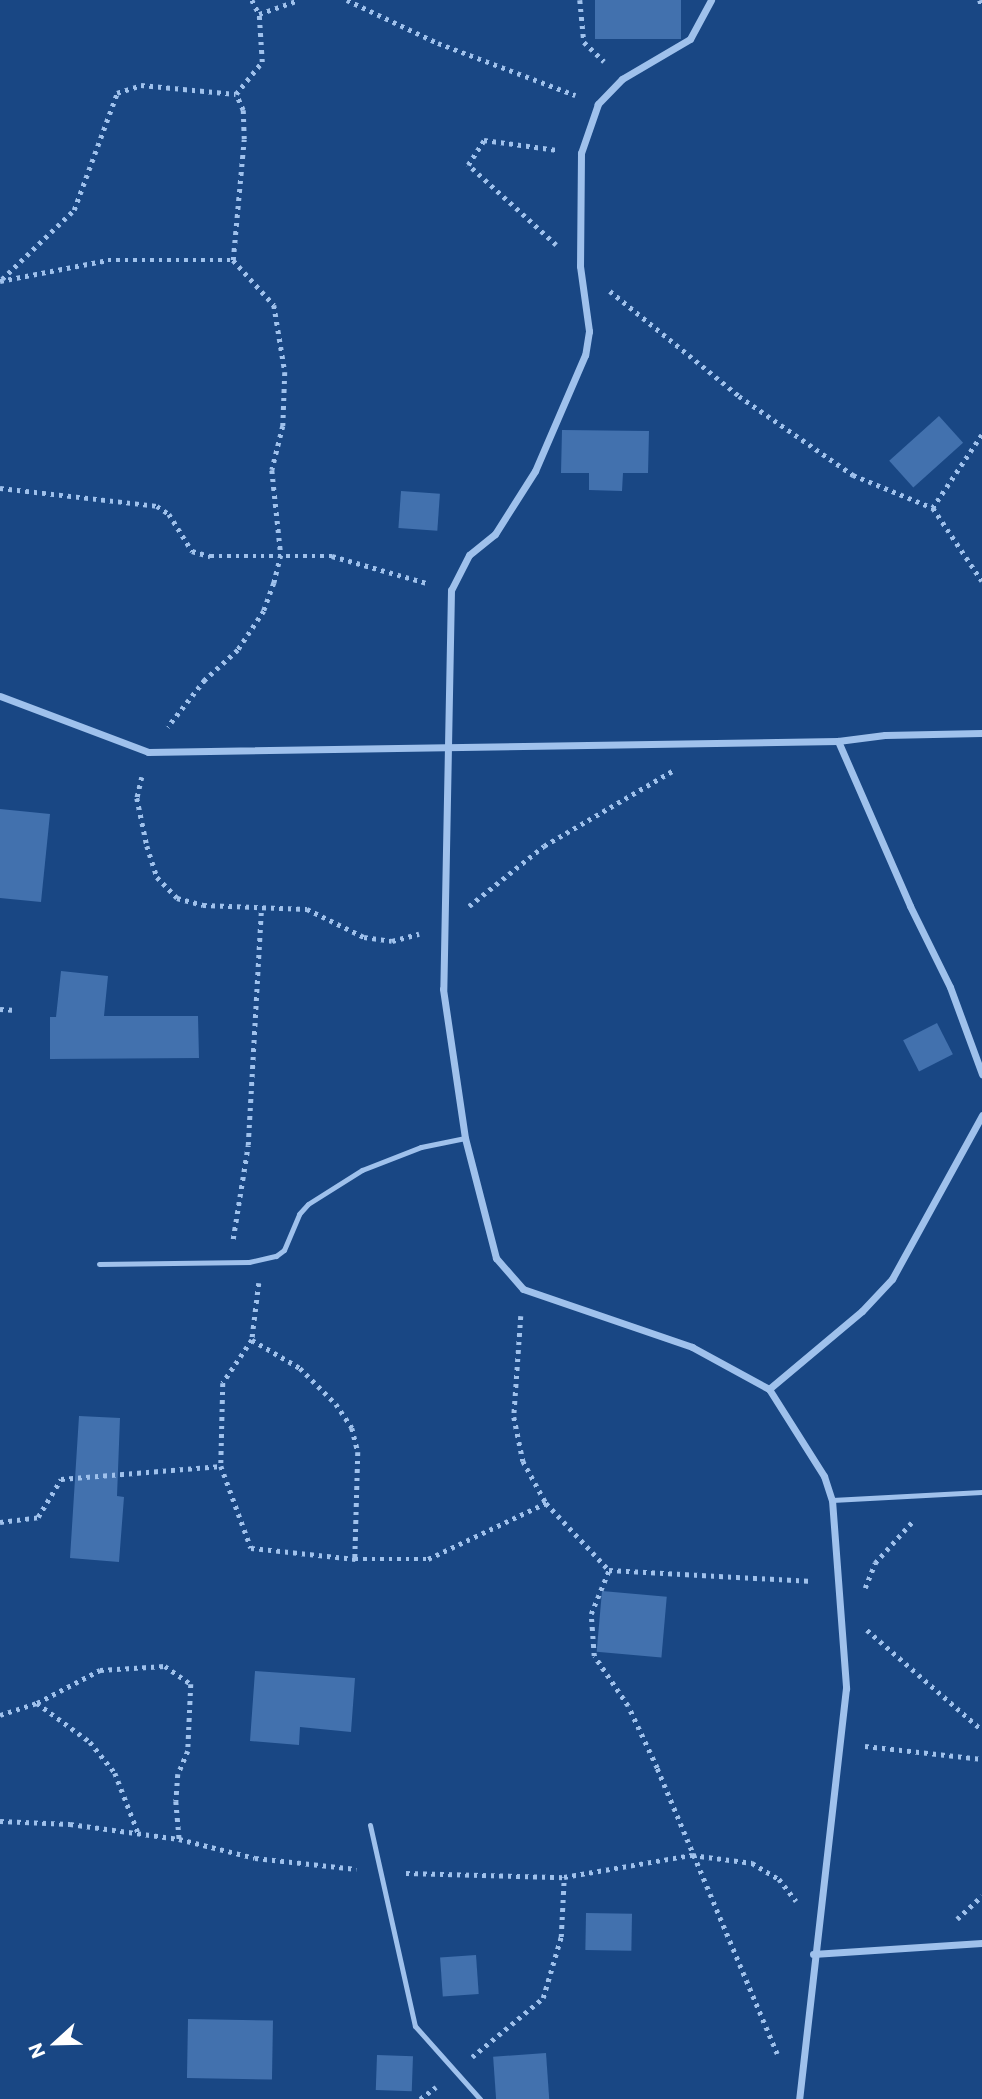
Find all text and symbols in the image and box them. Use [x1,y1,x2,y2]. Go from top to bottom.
north arrow [21,2008,91,2078]
text: N [23,2040,49,2062]

